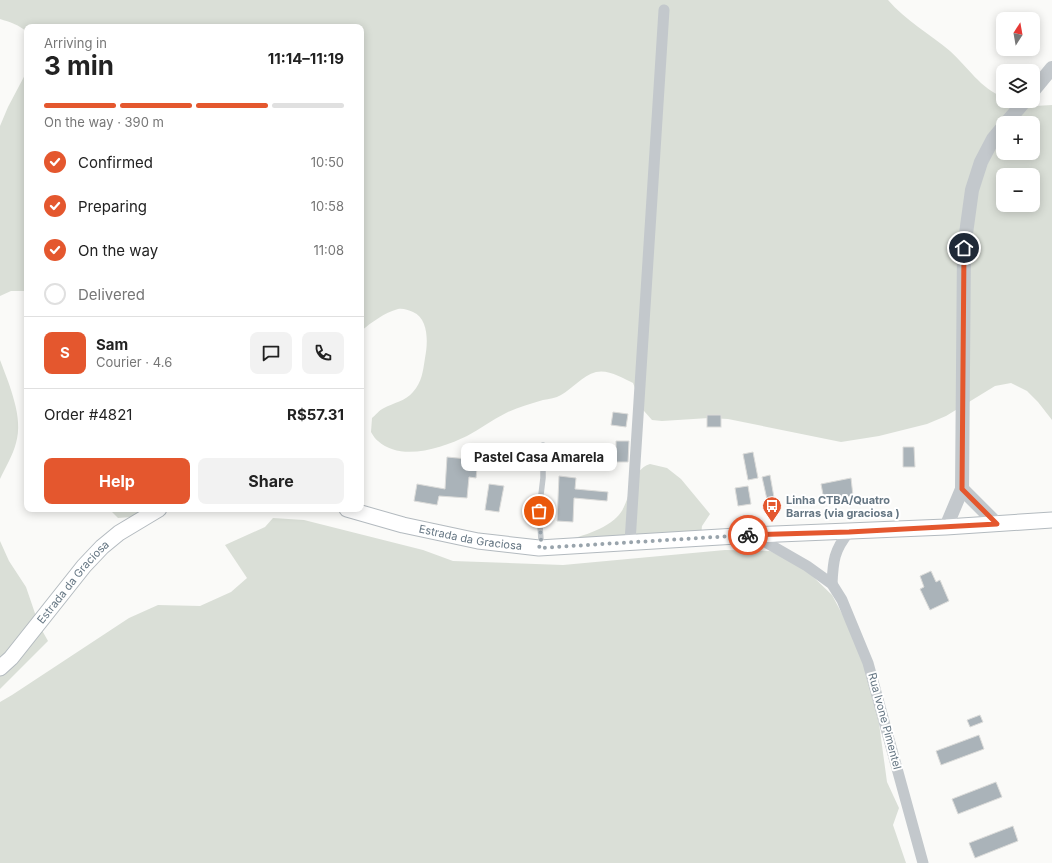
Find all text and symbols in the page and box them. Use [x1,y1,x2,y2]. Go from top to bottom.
north arrow [996,12,1040,56]
map controls [996,12,1040,212]
text: Arriving in [44,35,107,51]
text: 11:14–11:19 [268,49,344,68]
text: 3 min [44,50,114,81]
button: layers [996,64,1040,108]
text: On the way · 390 m [44,114,164,130]
button: + [996,116,1040,160]
icon: check [44,151,66,173]
text: Confirmed [78,153,153,172]
text: 10:50 [311,154,344,170]
button: − [996,168,1040,212]
icon: check [44,195,66,217]
text: Preparing [78,197,147,216]
text: 10:58 [311,198,344,214]
pin [947,231,981,265]
icon: home [953,237,975,259]
icon: check [44,239,66,261]
text: On the way [78,241,158,260]
text: 11:08 [313,242,344,258]
text: Delivered [78,285,145,304]
button: chat [250,332,292,374]
button: phone [302,332,344,374]
text: Sam [96,335,128,354]
text: S [60,343,70,362]
text: Courier · 4.6 [96,354,172,370]
text: Order #4821 [44,405,132,424]
text: R$57.31 [287,405,344,424]
callout: Pastel Casa Amarela [461,443,617,471]
text: Pastel Casa Amarela [474,449,604,465]
button: Help [44,458,190,504]
button: Share [198,458,344,504]
place label: Linha CTBA/Quatro Barras (via graciosa ) [786,493,900,520]
pin [522,494,556,528]
bus stop icon: Linha CTBA/Quatro Barras (via graciosa ) [761,495,783,523]
icon: bag [528,500,550,522]
courier [728,515,768,555]
street label: Estrada da Graciosa [418,522,523,553]
icon: bike [737,524,759,546]
street label: Estrada da Graciosa [34,537,112,626]
street label: Rua Ivone Pimentel [865,671,905,771]

